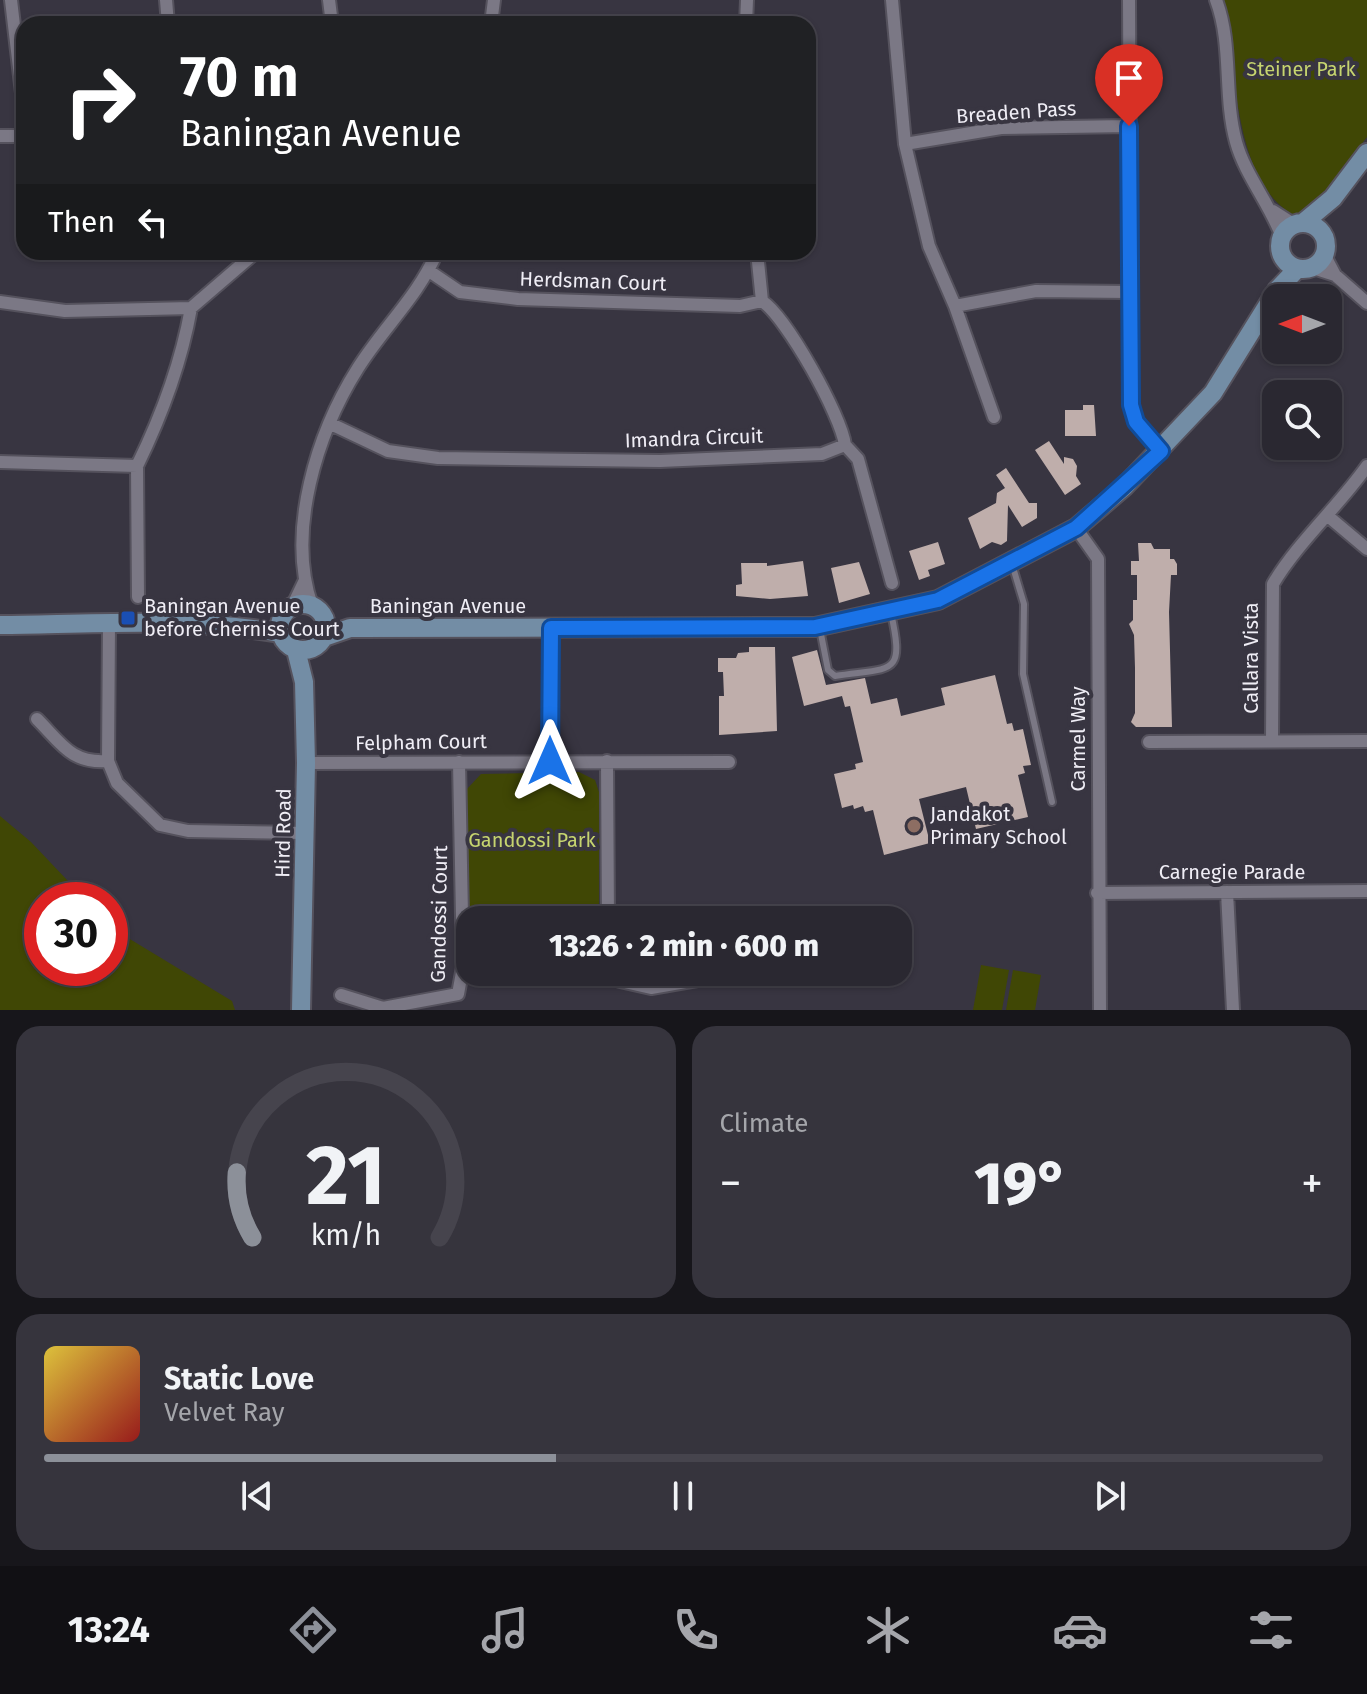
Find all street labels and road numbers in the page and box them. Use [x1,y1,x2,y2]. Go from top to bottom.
street label: Breaden Pass [955,96,1077,128]
street label: Herdsman Court [519,266,668,296]
street label: Imandra Circuit [624,424,764,452]
street label: Baningan Avenue [370,594,526,618]
street label: Callara Vista [1239,602,1263,714]
street label: Carmel Way [1066,686,1090,792]
street label: Felpham Court [355,729,488,755]
street label: Hird Road [270,788,296,878]
street label: Gandossi Court [426,844,452,983]
street label: Carnegie Parade [1159,860,1305,884]

